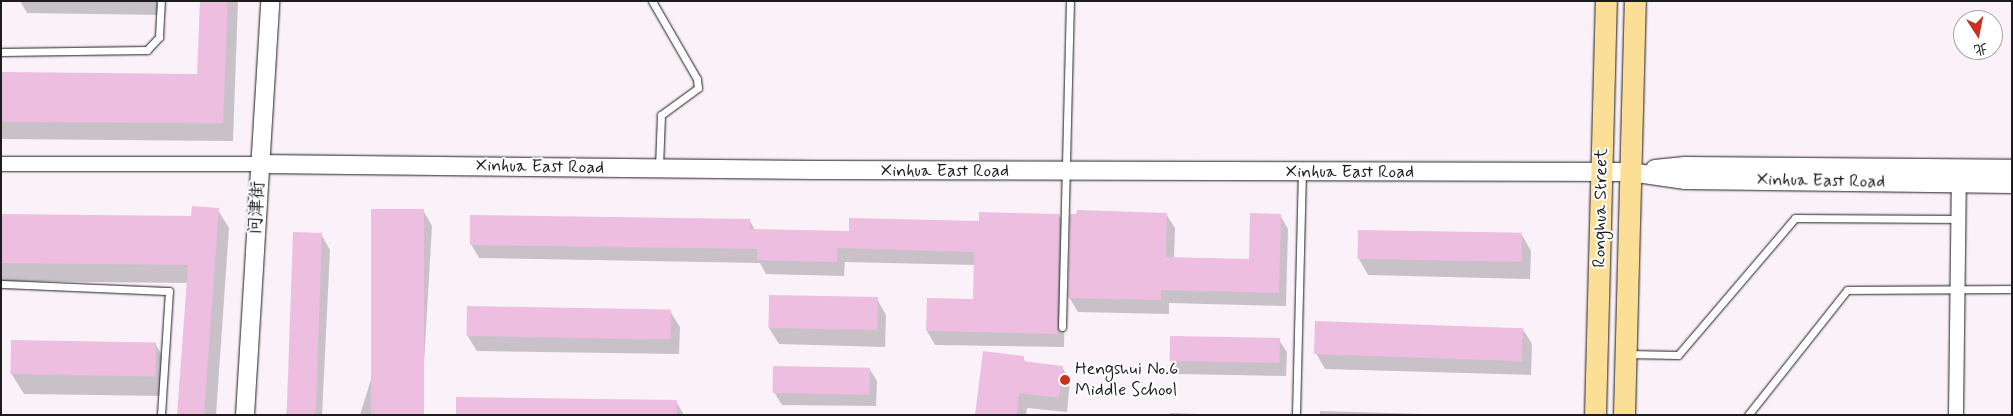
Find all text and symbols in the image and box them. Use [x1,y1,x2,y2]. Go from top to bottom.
north arrow [1953,10,2003,60]
text: 北 [1972,39,1989,59]
street label: Ronghua Street [1589,148,1613,268]
street label: Xinhua East Road [476,155,604,179]
street label: Xinhua East Road [881,160,1009,182]
street label: Xinhua East Road [1286,161,1414,183]
street label: Xinhua East Road [1757,169,1885,193]
street label: 问津街 [245,180,269,236]
place label: Hengshui No.6 Middle School [1075,359,1179,402]
marker: Hengshui No.6 Middle School [1059,374,1071,386]

